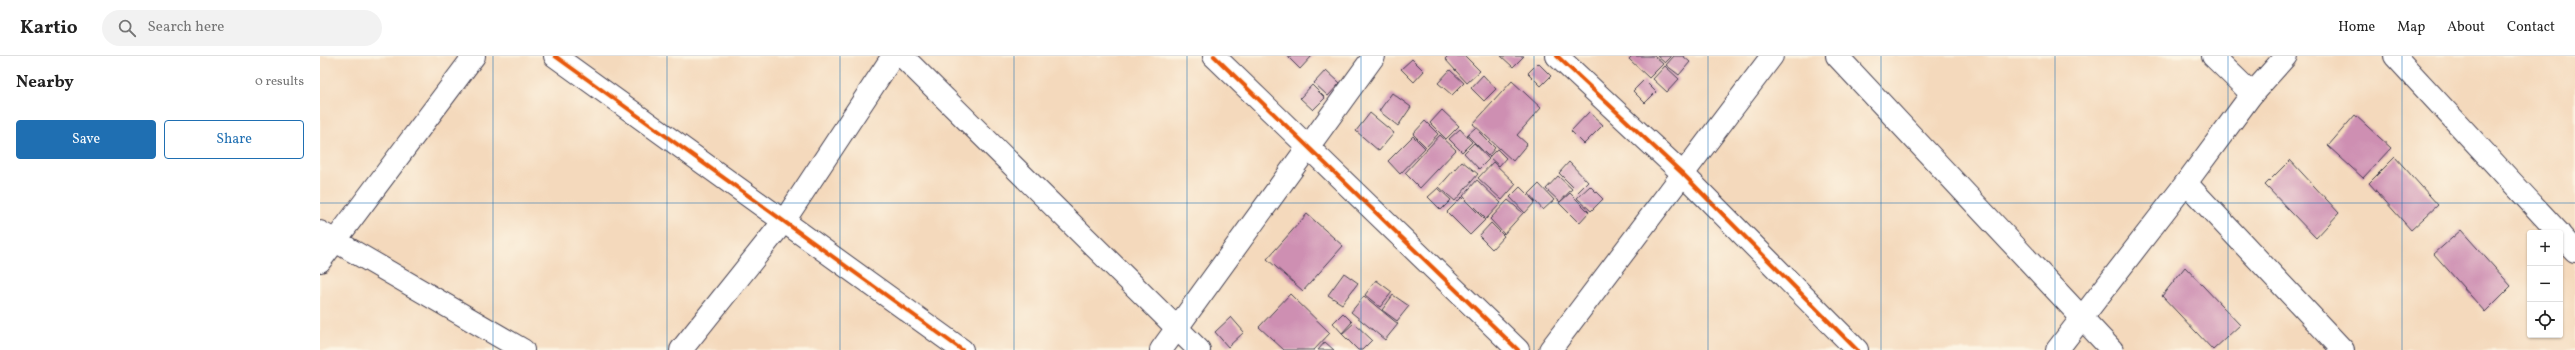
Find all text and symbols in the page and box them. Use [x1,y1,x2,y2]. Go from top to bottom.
search box [102,10,382,46]
text: Kartio [20,15,78,41]
icon: search [116,17,138,39]
text: Search here [148,17,224,38]
text: Home [2338,18,2375,37]
text: Map [2397,18,2425,37]
text: About [2447,18,2485,37]
text: Contact [2507,18,2555,37]
text: Nearby [16,71,74,94]
text: 0 results [255,73,304,91]
button: Save [16,120,156,159]
button: Share [164,120,304,159]
map controls [2527,230,2563,338]
button: + [2527,230,2563,266]
button: − [2527,266,2563,302]
button: locate [2527,302,2563,338]

